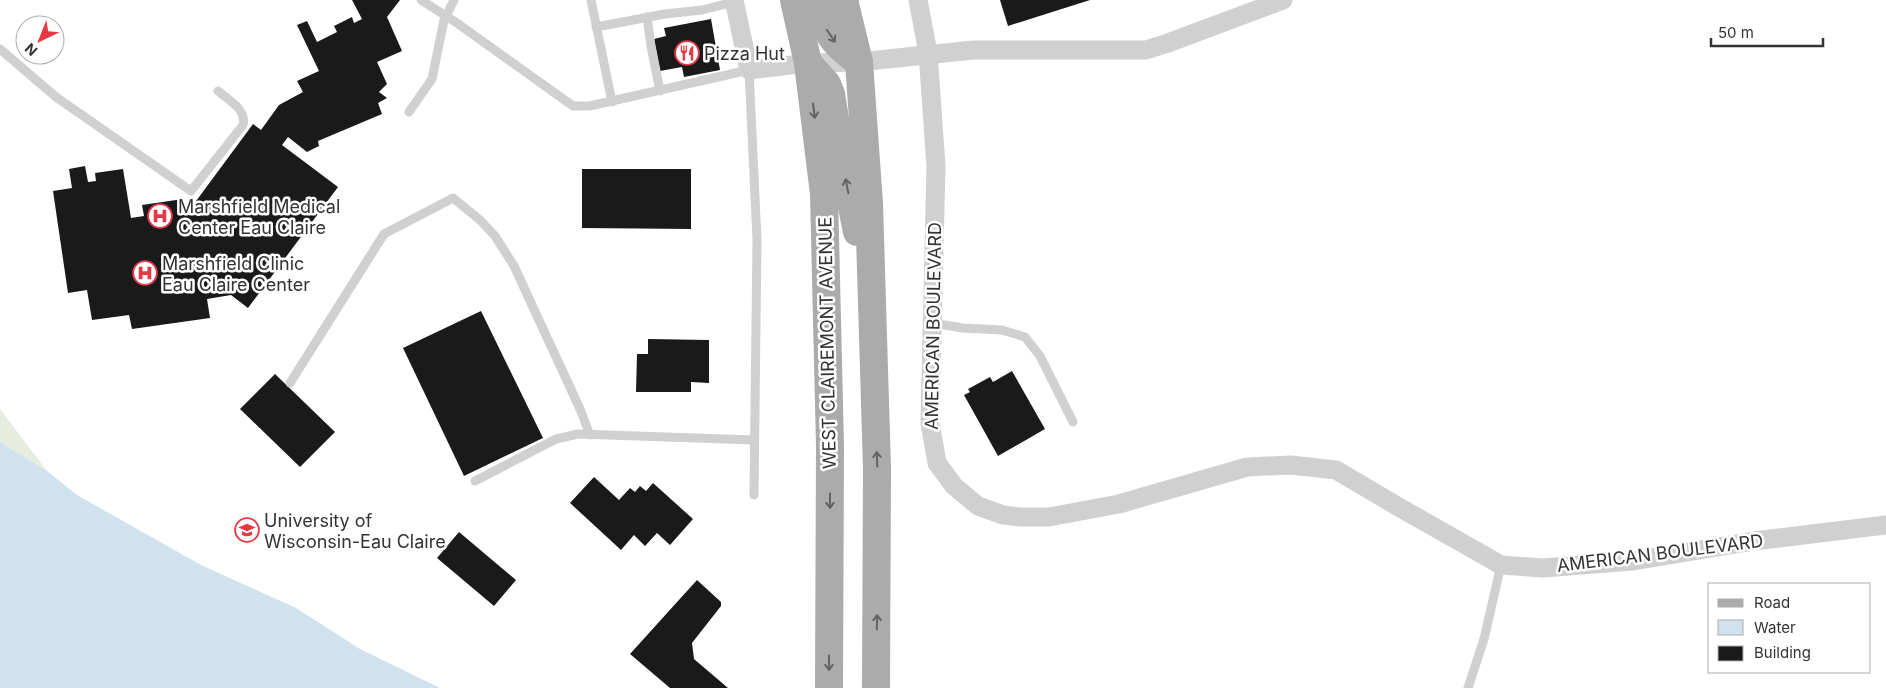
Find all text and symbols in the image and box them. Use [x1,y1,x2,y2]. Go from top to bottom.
north arrow [15,15,65,65]
scale bar [1711,15,1824,47]
text: 50 m [1718,23,1754,42]
one-way arrow [826,29,836,43]
text: N [21,40,40,60]
restaurant icon: Pizza Hut [674,40,700,66]
place label: Pizza Hut [704,43,785,64]
one-way arrow [809,103,819,119]
one-way arrow [842,178,852,194]
place label: Marshfield Medical Center Eau Claire [178,196,340,238]
hospital icon: Marshfield Medical Center Eau Claire [147,203,173,229]
street label: WEST CLAIREMONT AVENUE [814,217,840,469]
street label: AMERICAN BOULEVARD [921,222,945,430]
place label: Marshfield Clinic Eau Claire Center [162,253,310,295]
hospital icon: Marshfield Clinic Eau Claire Center [132,260,158,286]
one-way arrow [872,452,882,468]
one-way arrow [825,492,835,508]
place label: University of Wisconsin-Eau Claire [264,510,446,552]
school or university icon: University of Wisconsin-Eau Claire [234,517,260,543]
street label: AMERICAN BOULEVARD [1556,530,1764,576]
legend [1708,583,1871,673]
text: Road [1754,593,1790,612]
one-way arrow [872,614,882,630]
text: Water [1754,618,1796,637]
text: Building [1754,643,1811,662]
one-way arrow [824,654,834,671]

